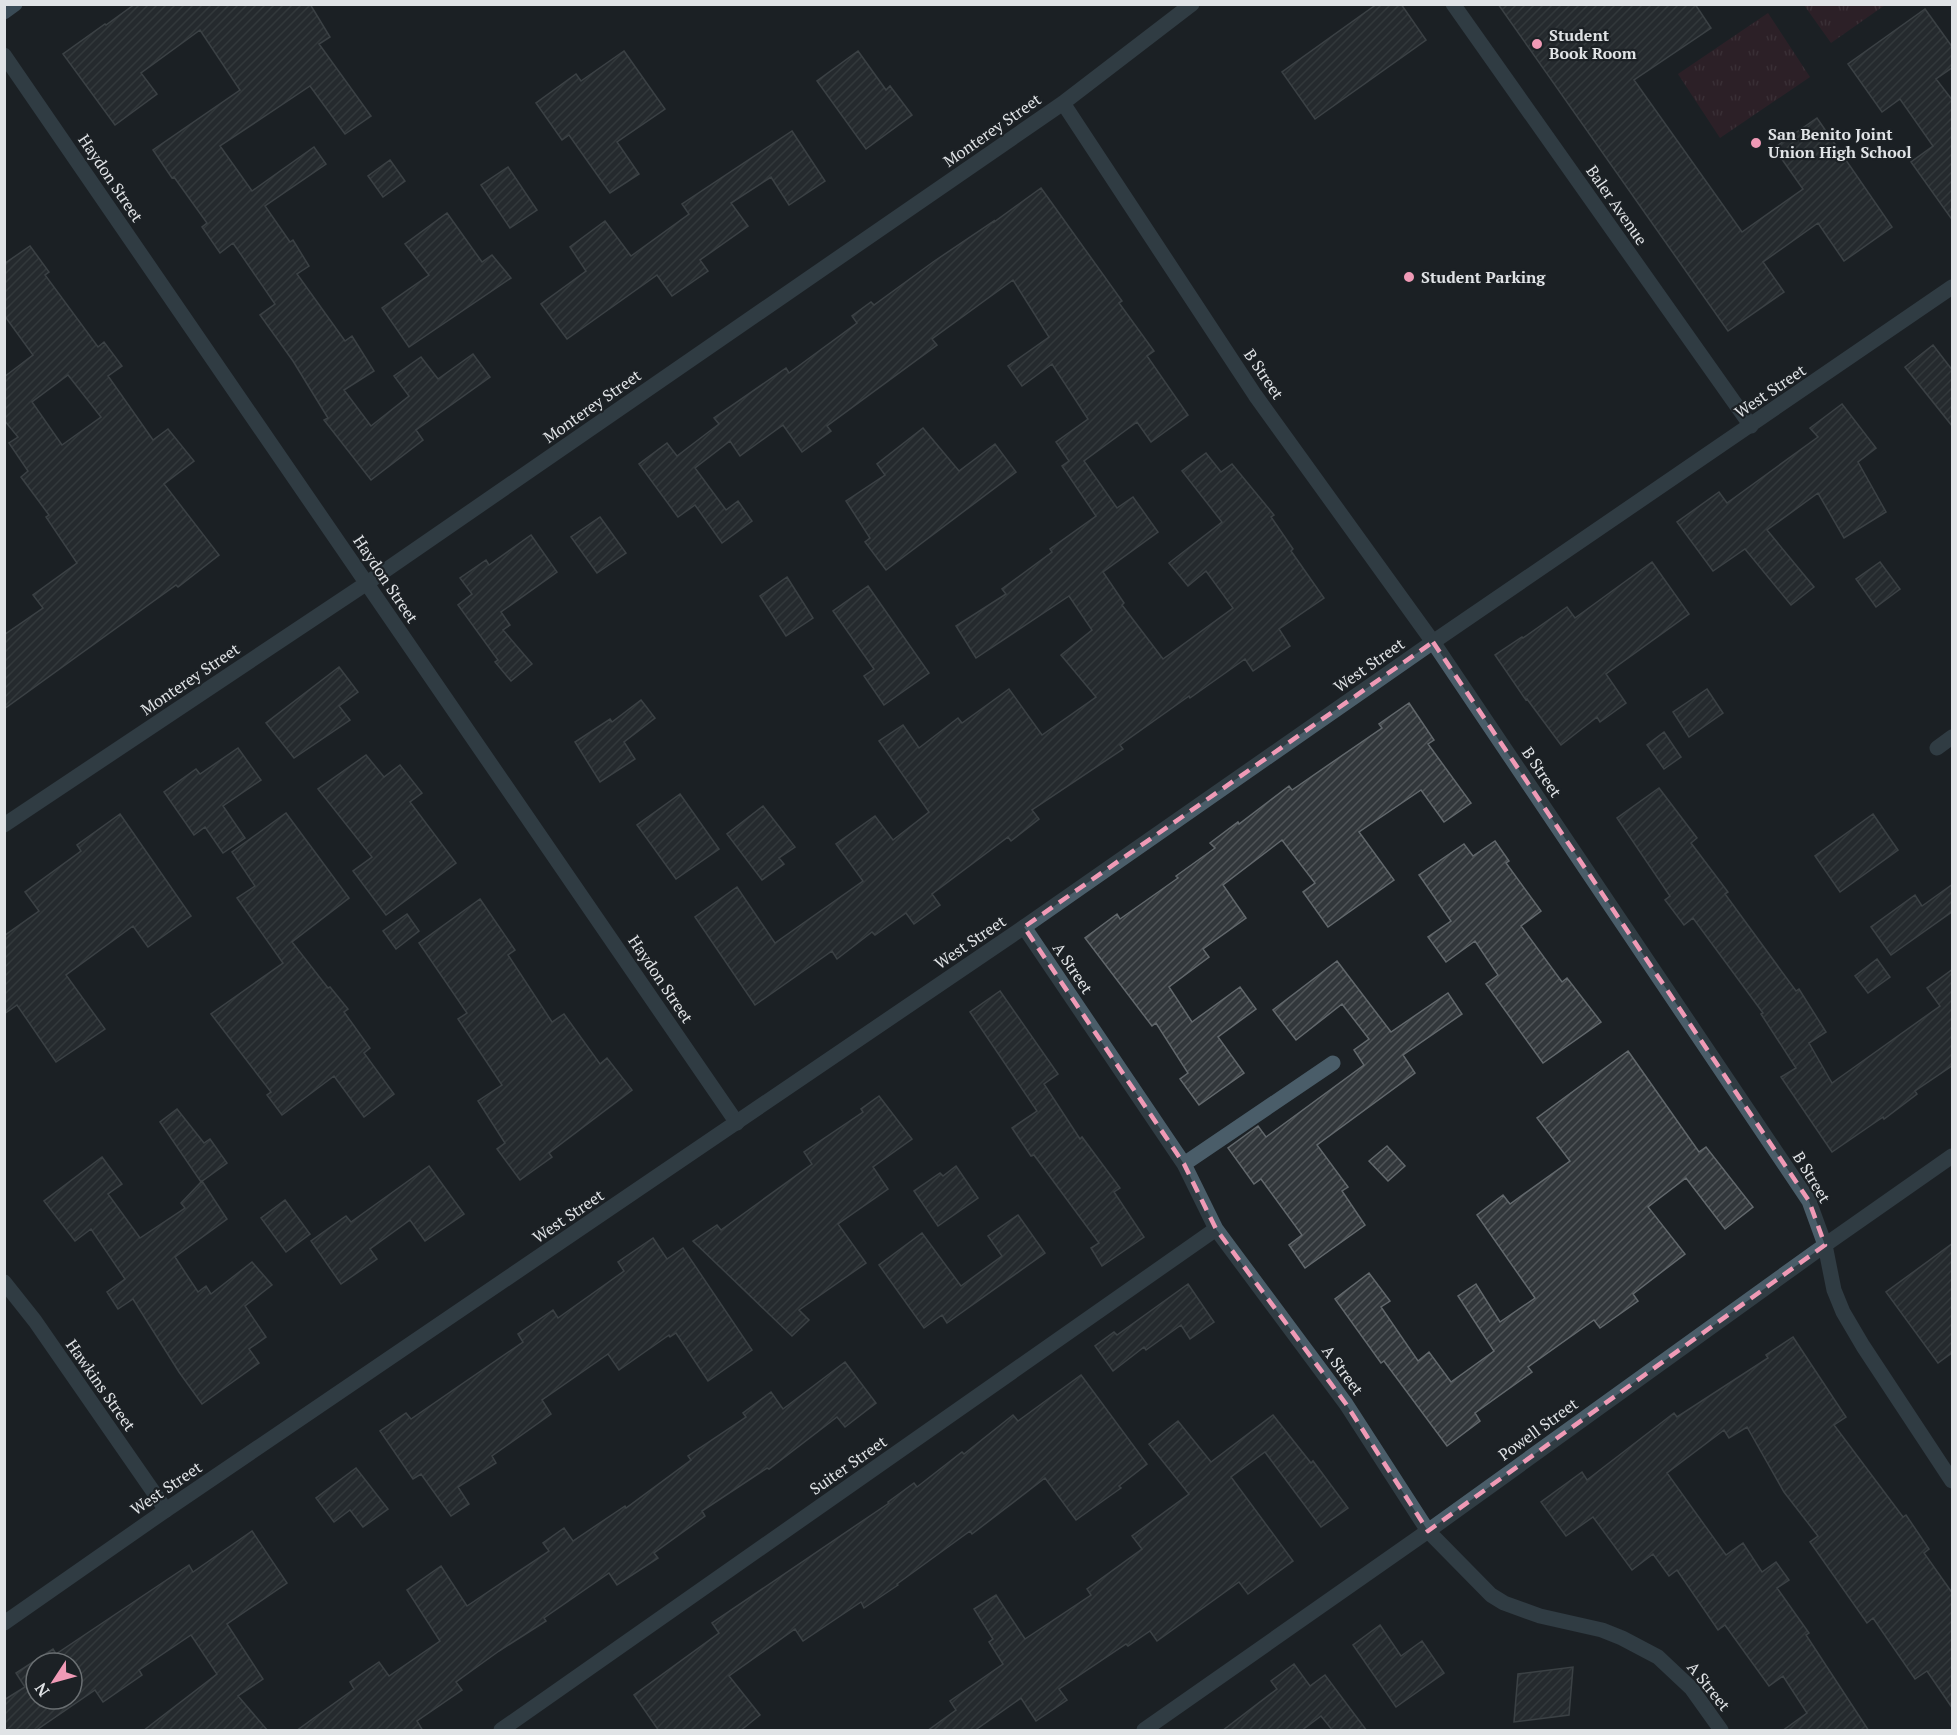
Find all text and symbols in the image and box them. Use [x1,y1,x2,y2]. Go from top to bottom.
place label: Student Book Room [1549,24,1637,64]
marker: Student Book Room [1530,37,1544,51]
street label: Monterey Street [939,88,1045,172]
place label: San Benito Joint Union High School [1768,123,1912,163]
street label: Haydon Street [73,130,149,226]
marker: San Benito Joint Union High School [1749,136,1763,150]
street label: Baler Avenue [1581,161,1653,249]
place label: Student Parking [1421,266,1546,288]
marker: Student Parking [1402,270,1416,284]
street label: B Street [1239,344,1289,404]
street label: West Street [1730,359,1810,423]
street label: Monterey Street [539,364,645,448]
street label: Haydon Street [348,531,424,627]
street label: West Street [1329,633,1409,697]
street label: Monterey Street [136,638,244,720]
street label: B Street [1517,742,1567,802]
street label: West Street [930,910,1010,974]
street label: Haydon Street [623,931,699,1027]
street label: A Street [1048,938,1098,998]
street label: B Street [1788,1147,1836,1207]
street label: West Street [528,1184,608,1248]
street label: Hawkins Street [61,1335,141,1435]
street label: A Street [1317,1340,1369,1400]
street label: Powell Street [1494,1393,1582,1465]
street label: Suiter Street [805,1430,891,1500]
street label: West Street [126,1456,206,1520]
north arrow [24,1651,84,1711]
street label: A Street [1682,1657,1736,1715]
text: N [29,1678,54,1701]

